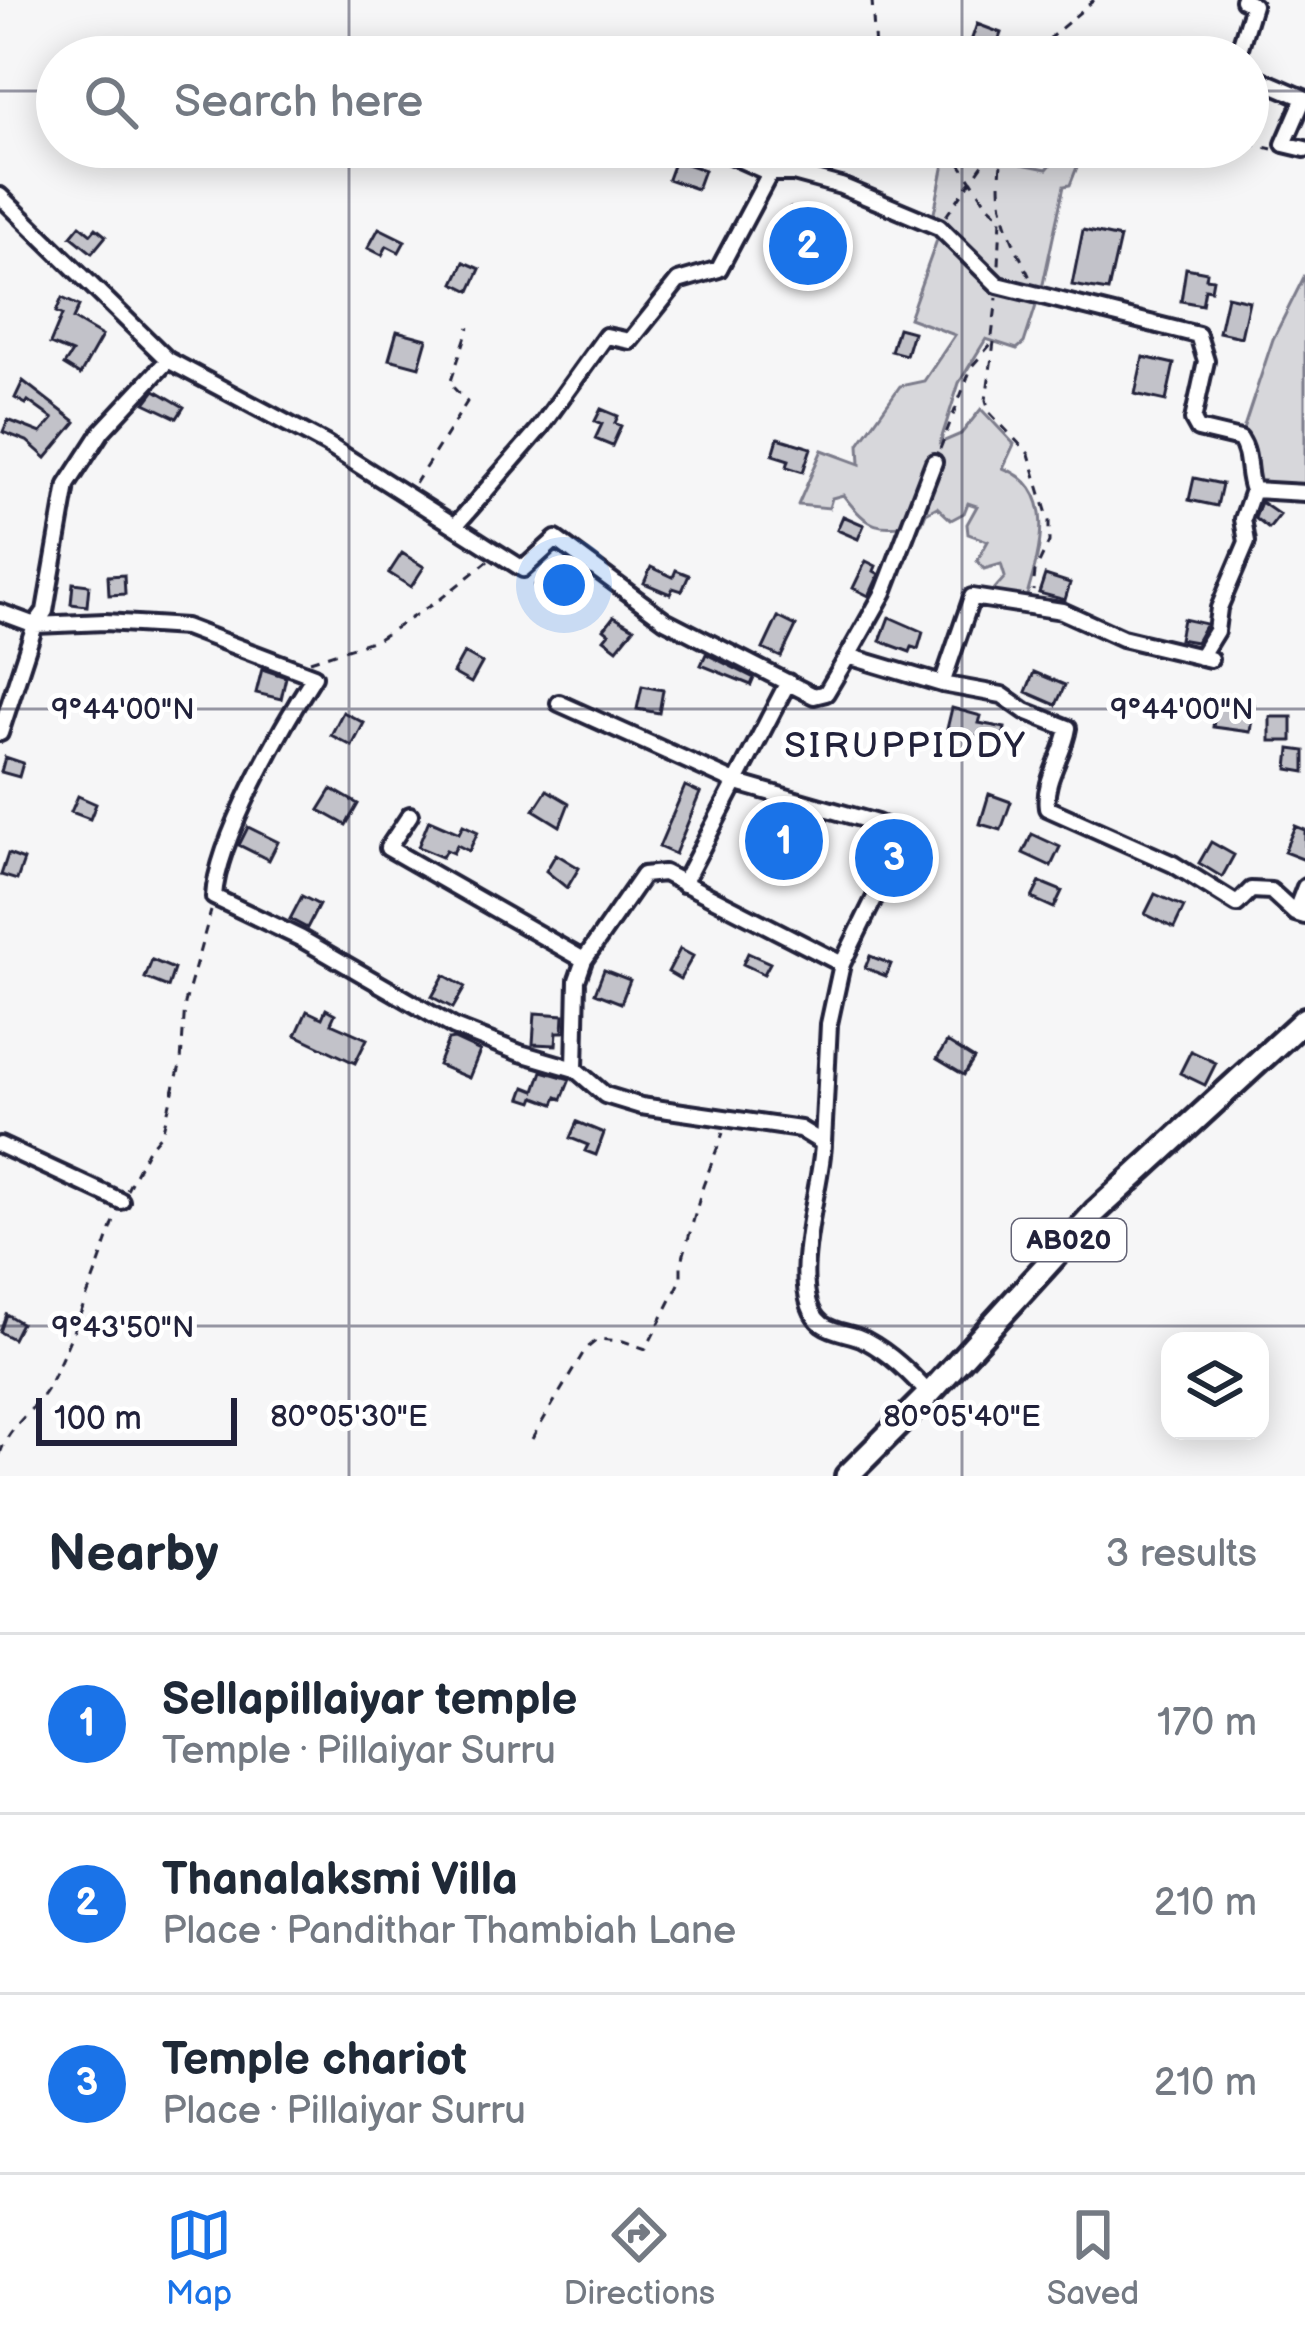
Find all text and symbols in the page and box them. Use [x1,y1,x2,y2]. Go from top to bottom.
search box [36,36,1269,168]
icon: search [78,69,144,135]
text: Search here [174,75,423,130]
pin: 2 [769,201,847,291]
your location [534,555,594,615]
text: 9°44'00"N [51,692,195,728]
text: 9°44'00"N [1110,692,1254,728]
district label: SIRUPPIDDY [784,725,1028,768]
pin: 1 [745,796,823,886]
pin: 3 [855,813,933,903]
road number: AB020 [1012,1219,1126,1261]
text: 9°43'50"N [51,1310,195,1346]
map controls [1161,1332,1269,1440]
button: layers [1161,1332,1269,1440]
scale bar [36,1392,237,1445]
text: 100 m [54,1399,142,1439]
text: 80°05'30"E [270,1399,428,1435]
text: 80°05'40"E [883,1399,1041,1435]
text: Nearby [48,1524,219,1585]
text: 3 results [1105,1531,1257,1578]
text: Sellapillaiyar temple [162,1673,578,1728]
text: 1 [79,1700,95,1747]
text: 170 m [1157,1700,1257,1747]
text: Temple · Pillaiyar Surru [162,1728,556,1775]
text: Thanalaksmi Villa [162,1853,518,1908]
text: 2 [75,1880,99,1927]
text: 210 m [1154,1880,1257,1927]
text: Place · Pandithar Thambiah Lane [162,1908,736,1955]
text: Temple chariot [162,2033,467,2088]
text: 3 [76,2060,98,2107]
text: 210 m [1154,2060,1257,2107]
text: Place · Pillaiyar Surru [162,2088,526,2135]
tab: Map [166,2202,232,2314]
tab: Directions [563,2202,715,2314]
tab: Saved [1047,2202,1139,2314]

